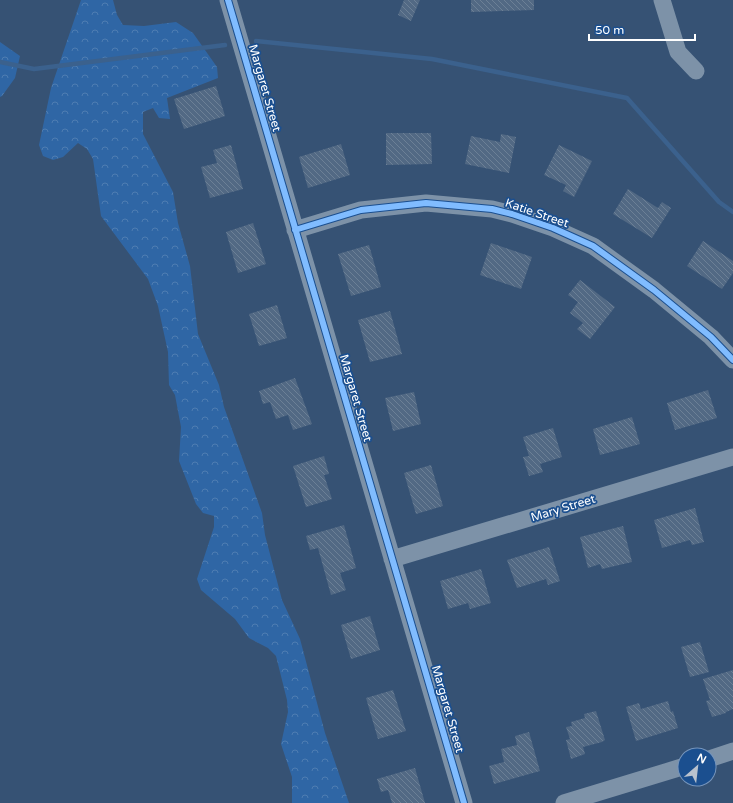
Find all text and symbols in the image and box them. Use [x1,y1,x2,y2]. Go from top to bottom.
scale bar [589,16,695,42]
text: 50 m [595,23,624,37]
street label: Margaret Street [246,43,284,134]
street label: Katie Street [503,196,571,231]
street label: Margaret Street [337,353,375,444]
street label: Mary Street [529,491,597,524]
street label: Margaret Street [429,664,467,755]
north arrow [677,747,717,787]
text: N [695,751,708,766]

